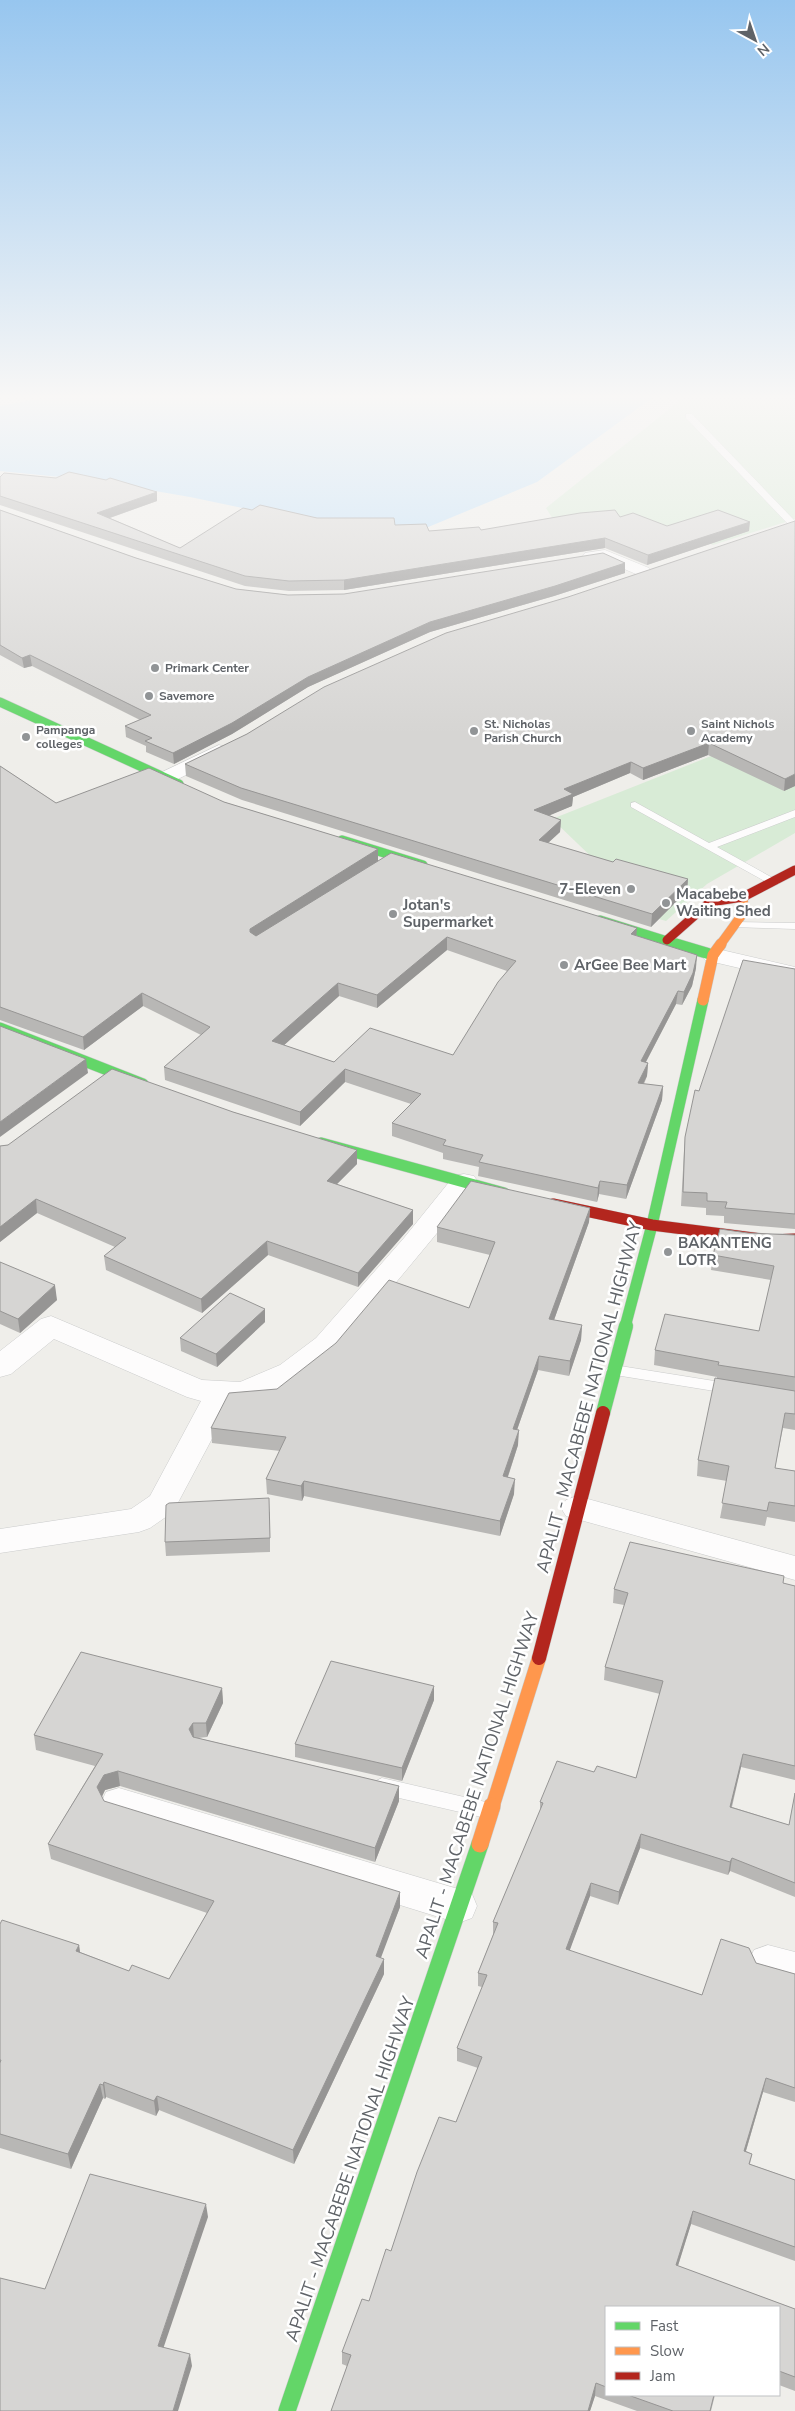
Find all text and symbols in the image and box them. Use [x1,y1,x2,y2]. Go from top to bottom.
north arrow [730,15,780,65]
text: N [753,39,773,60]
place label: Primark Center [165,660,249,676]
marker: Primark Center [149,662,161,674]
place label: Savemore [159,688,215,704]
marker: Savemore [143,690,155,702]
place label: St. Nicholas Parish Church [484,716,561,746]
place label: Saint Nichols Academy [701,716,774,746]
place label: Pampanga colleges [36,722,95,752]
marker: St. Nicholas Parish Church [468,725,480,737]
marker: Saint Nichols Academy [685,725,697,737]
marker: Pampanga colleges [20,731,32,743]
place label: 7-Eleven [559,879,621,899]
marker: 7-Eleven [625,883,637,895]
place label: Macabebe Waiting Shed [676,884,771,921]
place label: Jotan's Supermarket [402,895,493,932]
marker: Macabebe Waiting Shed [660,897,672,909]
marker: Jotan's Supermarket [387,908,399,920]
place label: ArGee Bee Mart [574,955,687,975]
marker: ArGee Bee Mart [558,959,570,971]
street label: APALIT - MACABEBE NATIONAL HIGHWAY [530,1218,648,1576]
place label: BAKANTENG LOTR [678,1233,772,1270]
marker: BAKANTENG LOTR [662,1246,674,1258]
street label: APALIT - MACABEBE NATIONAL HIGHWAY [409,1608,545,1961]
street label: APALIT - MACABEBE NATIONAL HIGHWAY [280,1993,421,2345]
legend [605,2306,780,2396]
text: Fast [650,2316,679,2336]
text: Slow [650,2341,685,2361]
text: Jam [649,2366,676,2386]

